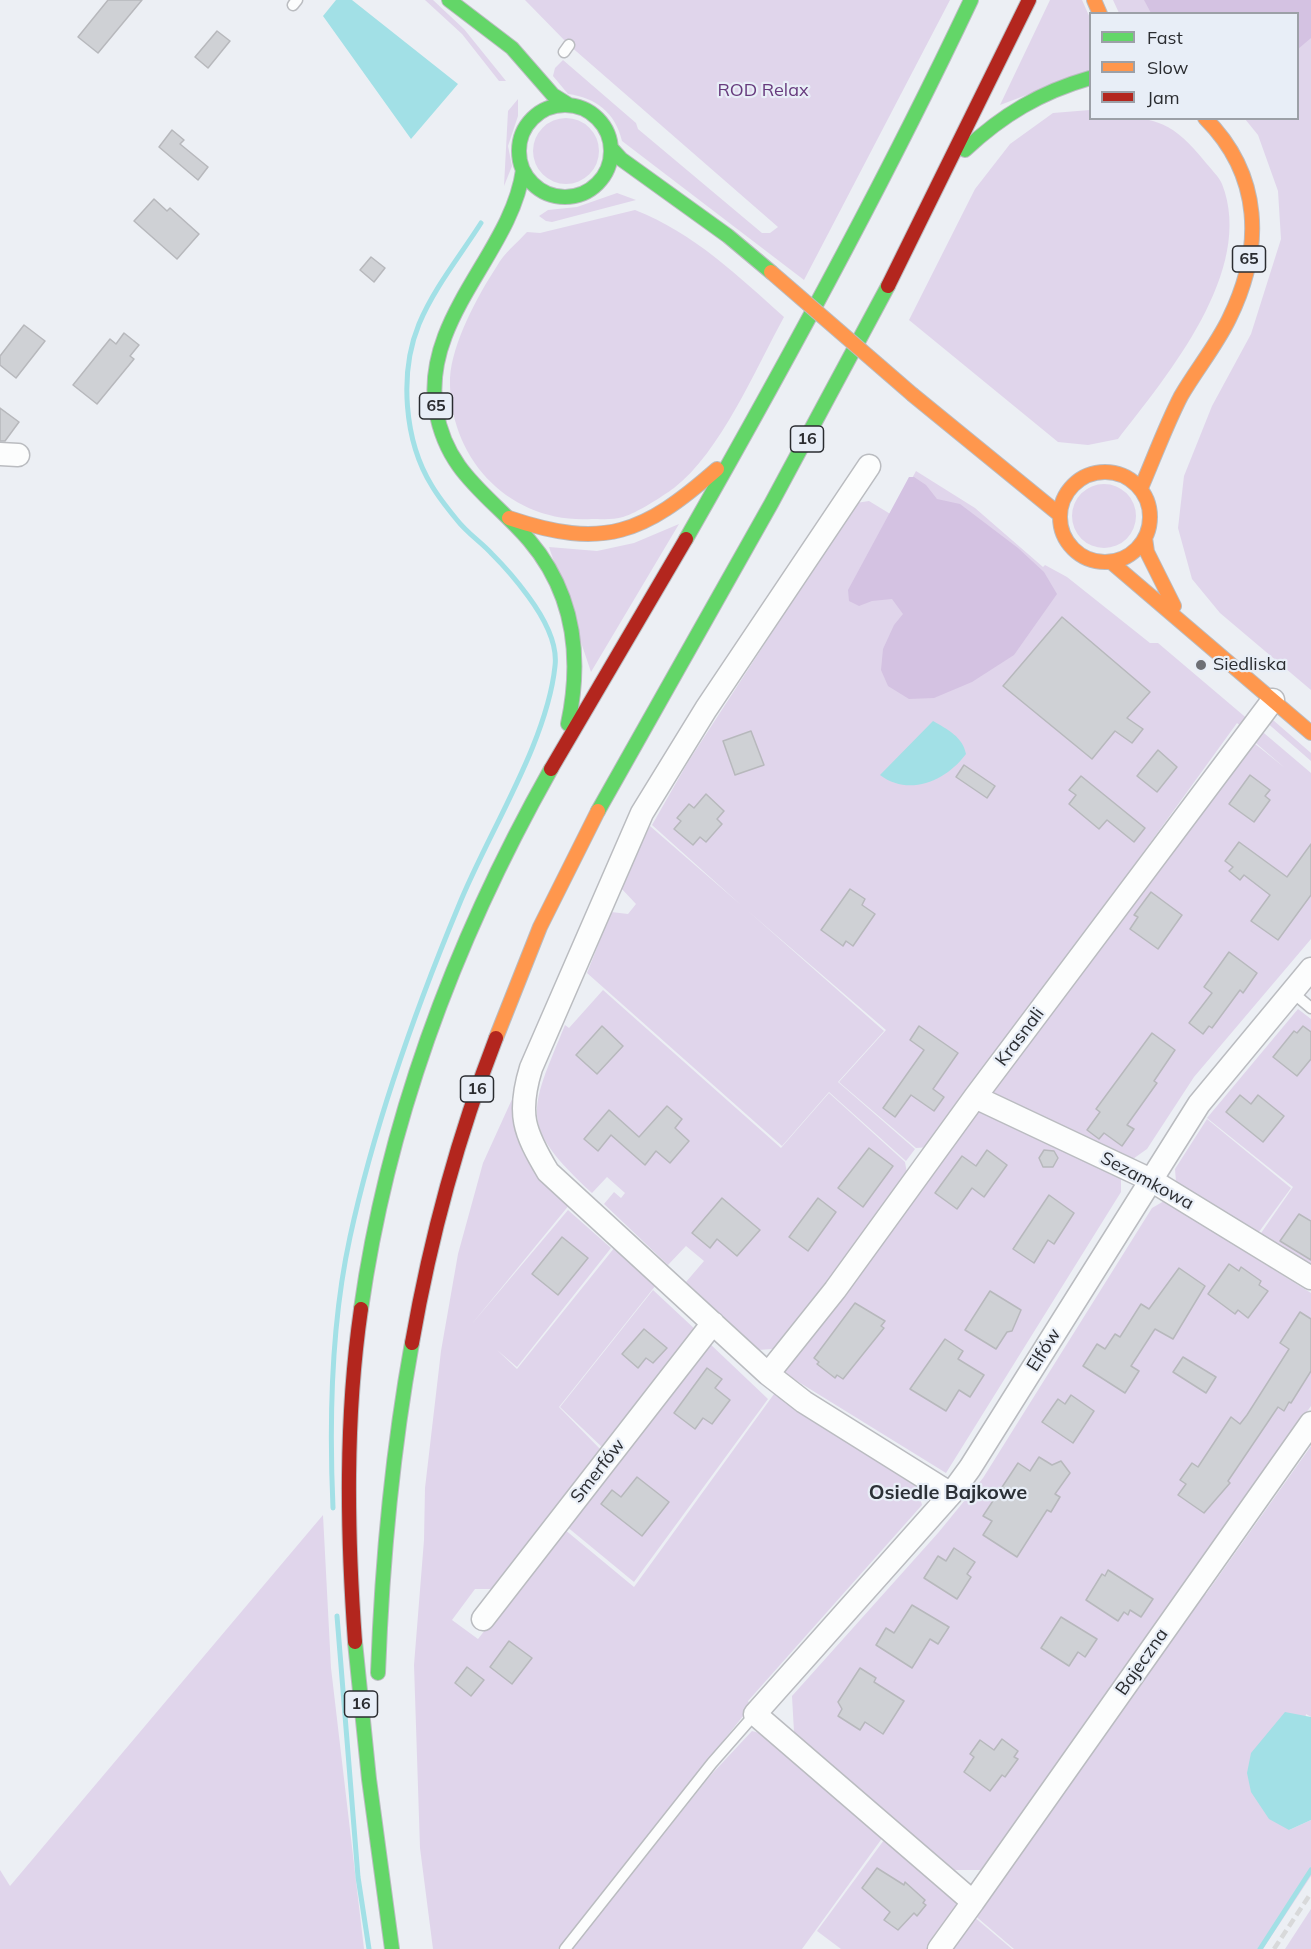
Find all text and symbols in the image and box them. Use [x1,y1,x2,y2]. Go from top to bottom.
legend [1089,12,1299,120]
text: Fast [1147,26,1183,49]
text: Slow [1147,56,1188,79]
park label: ROD Relax [717,80,809,102]
text: Jam [1147,86,1180,109]
road number: 65 [1232,246,1266,272]
road number: 65 [420,393,452,419]
road number: 16 [790,426,824,452]
place label: Siedliska [1213,654,1287,676]
marker: Siedliska [1194,658,1208,672]
street label: Krasnali [991,1004,1049,1070]
road number: 16 [460,1076,494,1102]
street label: Sezamkowa [1097,1147,1197,1215]
street label: Elfów [1023,1325,1065,1375]
street label: Smerfów [566,1435,630,1507]
district label: Osiedle Bajkowe [869,1481,1027,1505]
street label: Bajeczna [1111,1624,1173,1700]
road number: 16 [344,1691,378,1717]

